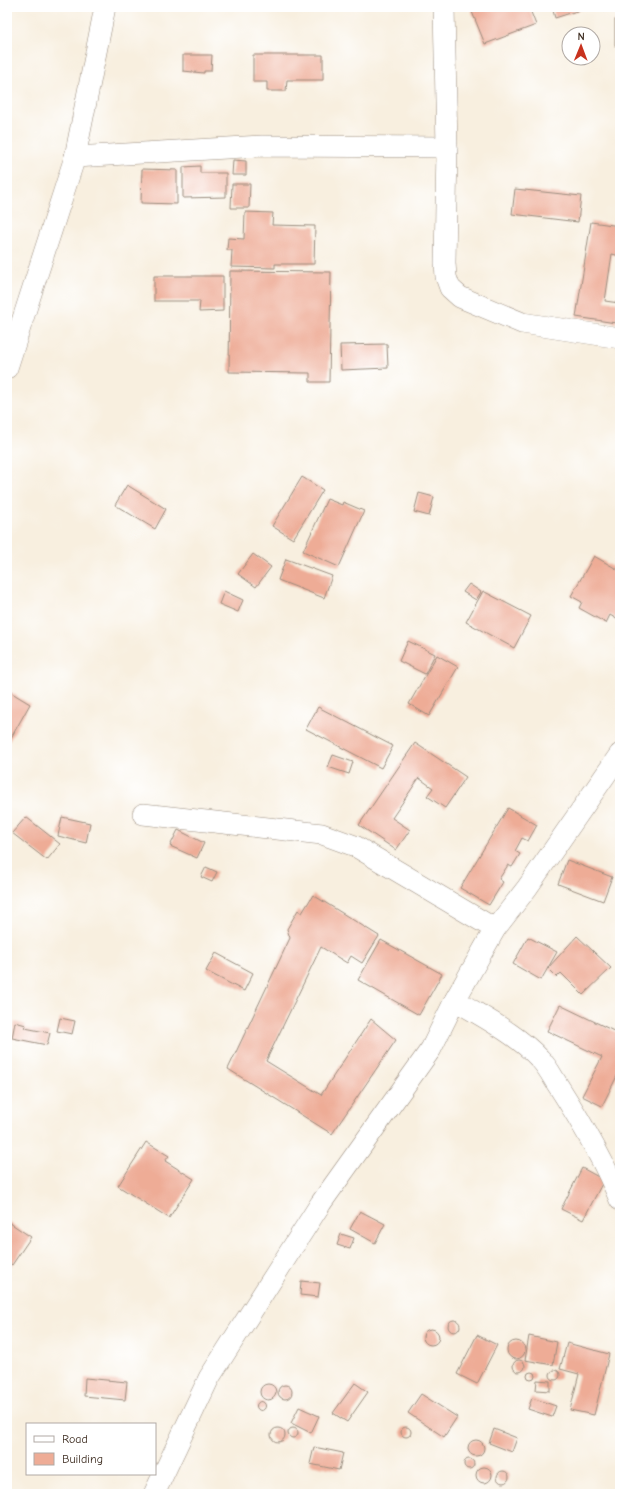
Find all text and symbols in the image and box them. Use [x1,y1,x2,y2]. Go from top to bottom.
north arrow [561,26,601,66]
text: N [577,30,585,43]
legend [26,1423,156,1475]
text: Road [62,1432,88,1446]
text: Building [62,1452,103,1466]

